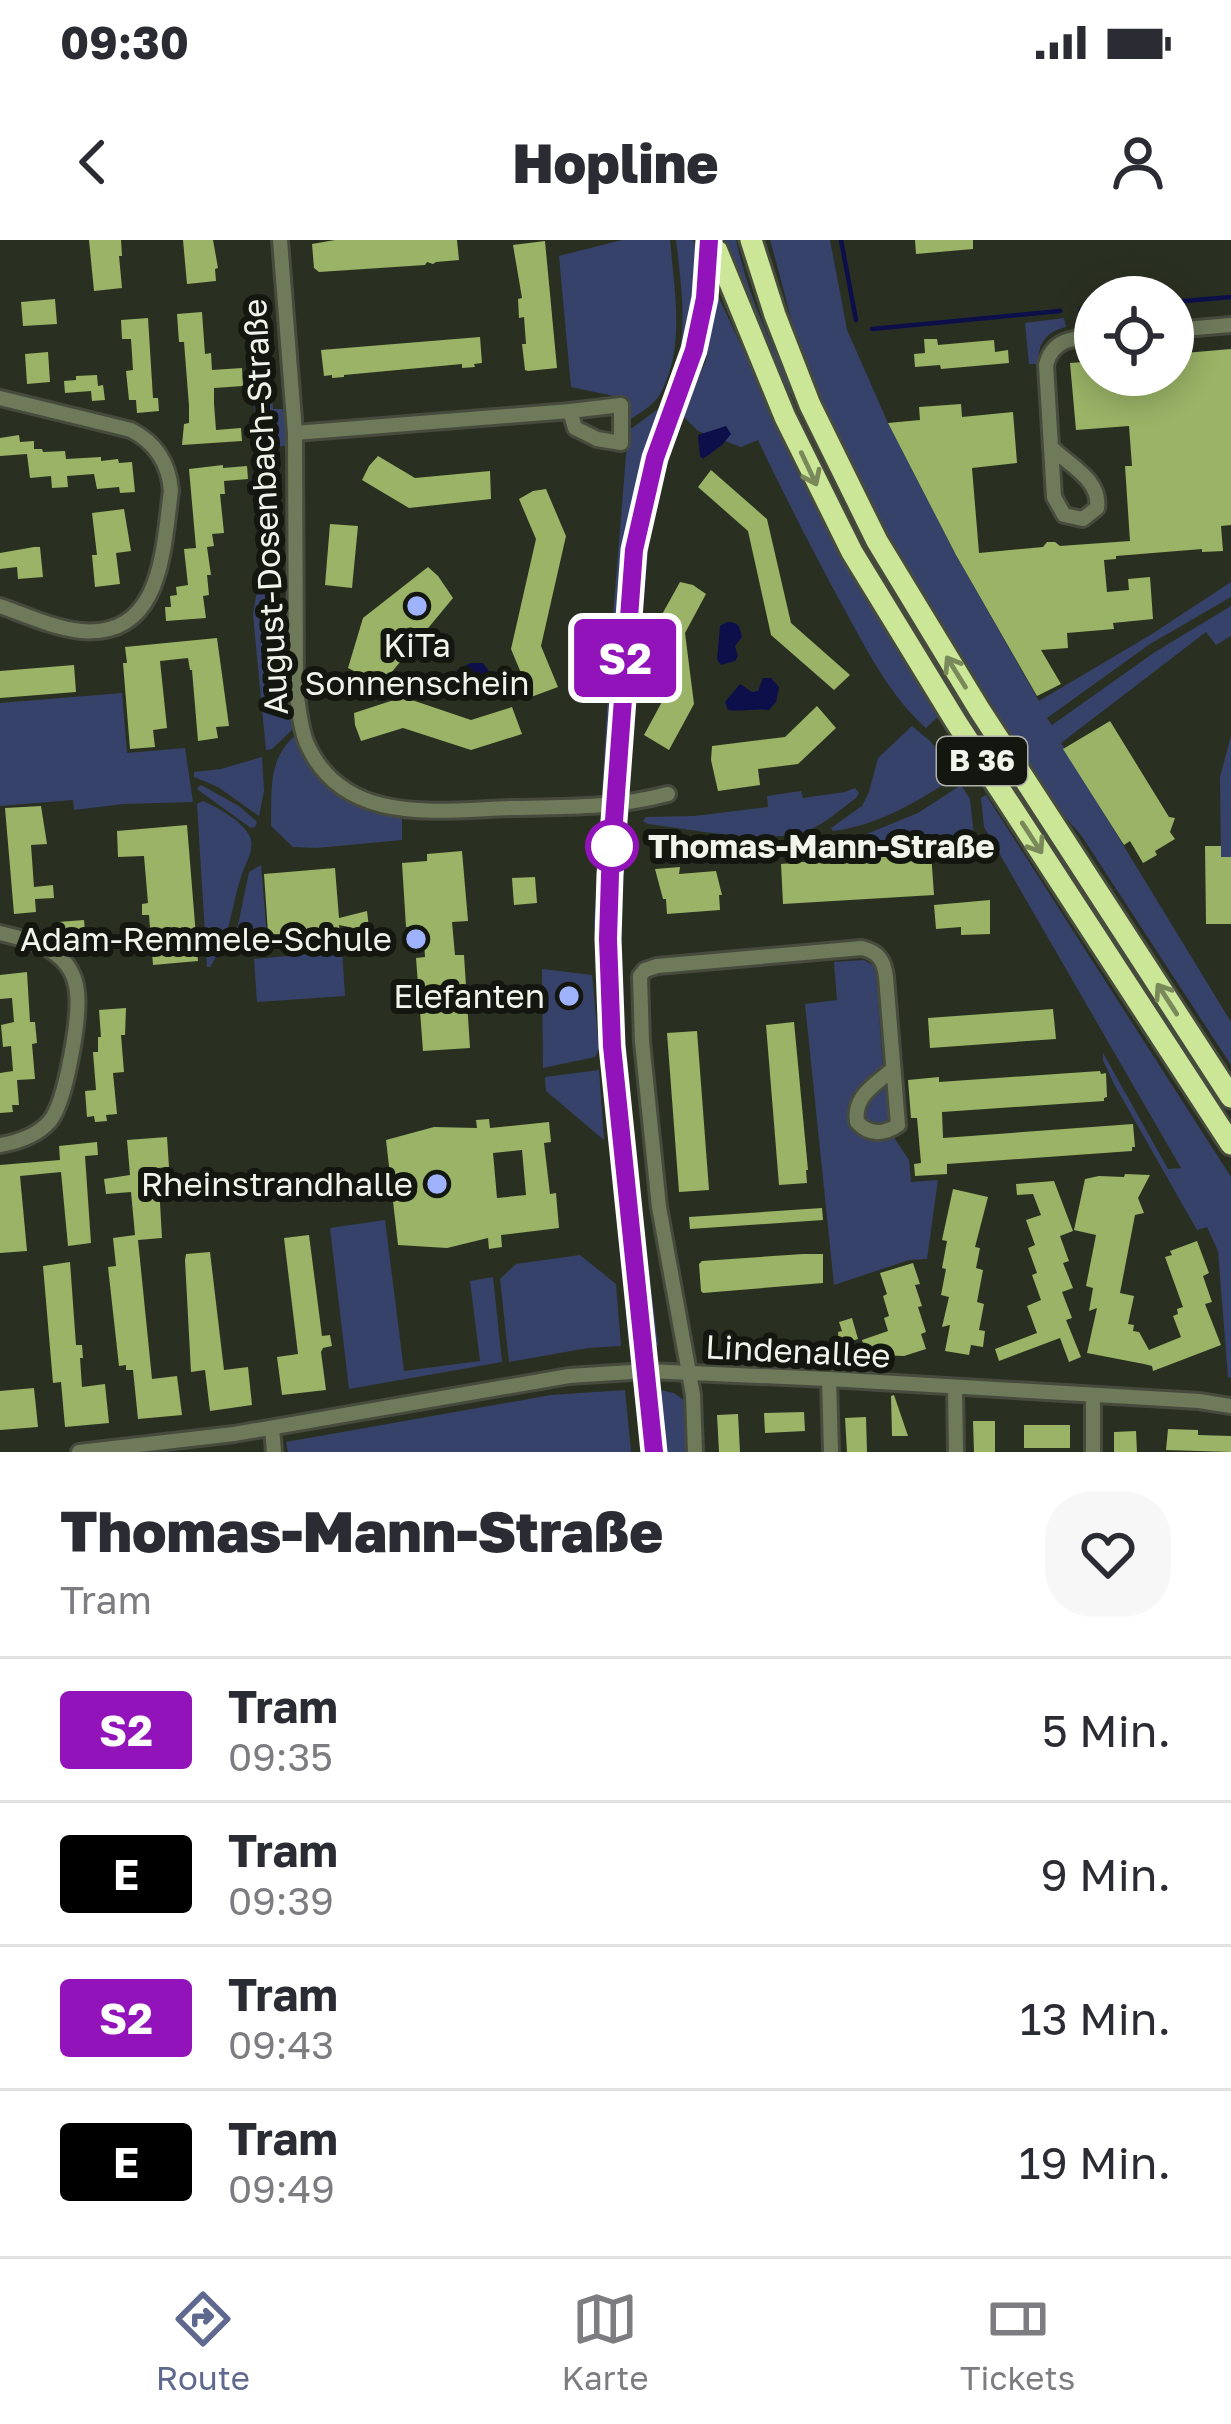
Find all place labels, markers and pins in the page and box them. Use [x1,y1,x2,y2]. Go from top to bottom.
marker: KiTa Sonnenschein [404,593,430,619]
place label: KiTa Sonnenschein [305,625,530,702]
marker: Thomas-Mann-Straße [587,821,637,871]
place label: Thomas-Mann-Straße [648,826,995,865]
place label: Adam-Remmele-Schule [20,919,392,958]
marker: Adam-Remmele-Schule [403,926,429,952]
place label: Elefanten [393,976,545,1015]
marker: Elefanten [556,983,582,1009]
place label: Rheinstrandhalle [141,1164,413,1203]
marker: Rheinstrandhalle [424,1171,450,1197]

